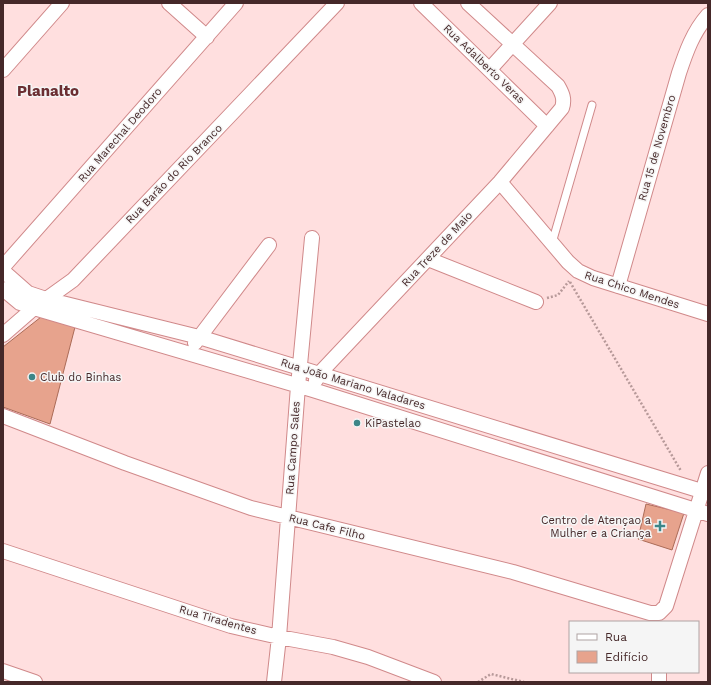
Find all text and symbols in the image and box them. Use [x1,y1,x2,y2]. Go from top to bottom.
street label: Rua Adalberto Veras [441,22,528,106]
district label: Planalto [17,82,79,100]
street label: Rua Marechal Deodoro [75,85,165,185]
street label: Rua 15 de Novembro [636,93,678,203]
street label: Rua Barão do Rio Branco [123,122,225,226]
street label: Rua Treze de Maio [399,209,475,289]
street label: Rua Chico Mendes [583,269,681,312]
street label: Rua João Mariano Valadares [279,356,427,412]
place label: Club do Binhas [40,371,122,384]
marker: Club do Binhas [27,372,37,382]
street label: Rua Campo Sales [283,401,303,495]
place label: KiPastelao [365,417,421,430]
marker: KiPastelao [352,418,362,428]
street label: Rua Cafe Filho [288,511,366,543]
place label: Centro de Atençao a Mulher e a Criança [541,514,651,540]
marker: Centro de Atençao a Mulher e a Criança [654,520,666,532]
street label: Rua Tiradentes [178,603,258,637]
legend [569,621,699,673]
text: Rua [605,630,627,644]
text: Edifício [605,650,648,664]

